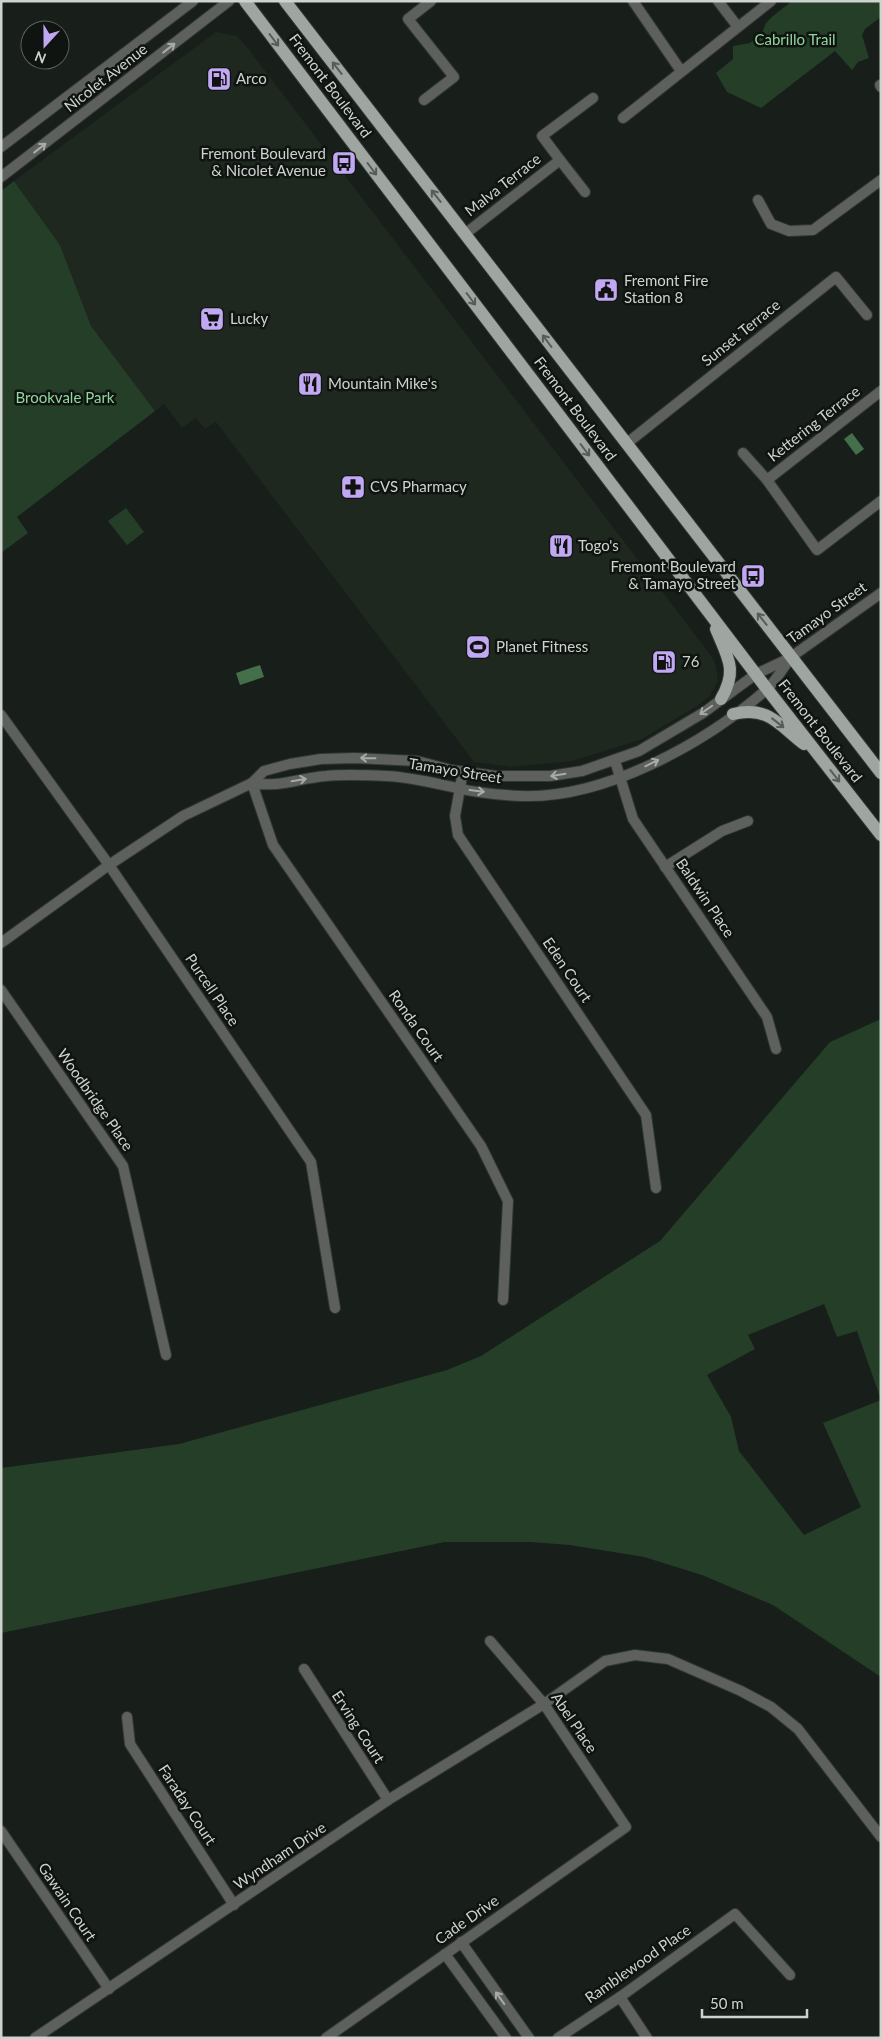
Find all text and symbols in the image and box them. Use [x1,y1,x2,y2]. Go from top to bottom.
north arrow [20,20,70,70]
street label: Fremont Boulevard [286,30,376,141]
park label: Cabrillo Trail [754,30,836,48]
one-way arrow [269,33,279,47]
street label: Nicolet Avenue [60,39,150,115]
one-way arrow [162,43,175,54]
text: N [32,48,48,67]
one-way arrow [331,62,342,75]
fuel station icon: Arco [206,66,232,92]
place label: Arco [236,69,267,87]
one-way arrow [33,142,46,153]
place label: Fremont Boulevard & Nicolet Avenue [200,144,326,179]
street label: Malva Terrace [461,149,544,219]
bus stop icon: Fremont Boulevard & Nicolet Avenue [331,150,357,176]
one-way arrow [367,162,378,175]
one-way arrow [430,190,441,203]
place label: Fremont Fire Station 8 [624,271,708,306]
public building icon: Fremont Fire Station 8 [593,277,619,303]
one-way arrow [466,292,476,306]
street label: Sunset Terrace [697,295,783,369]
supermarket icon: Lucky [199,306,225,332]
place label: Lucky [230,309,268,327]
one-way arrow [542,334,552,348]
street label: Fremont Boulevard [531,353,621,464]
restaurant icon: Mountain Mike's [297,371,323,397]
place label: Mountain Mike's [328,374,437,392]
street label: Kettering Terrace [764,382,863,465]
park label: Brookvale Park [16,388,115,406]
one-way arrow [580,443,591,456]
pharmacy icon: CVS Pharmacy [340,474,366,500]
place label: CVS Pharmacy [370,477,467,495]
restaurant icon: Togo's [548,533,574,559]
place label: Togo's [578,536,619,554]
place label: Fremont Boulevard & Tamayo Street [610,557,737,592]
bus stop icon: Fremont Boulevard & Tamayo Street [740,563,766,589]
street label: Tamayo Street [783,577,870,647]
one-way arrow [756,613,767,626]
sports icon: Planet Fitness [465,634,491,660]
place label: Planet Fitness [496,637,588,655]
fuel station icon: 76 [651,649,677,675]
place label: 76 [682,652,700,670]
street label: Fremont Boulevard [775,675,867,785]
one-way arrow [699,705,713,715]
one-way arrow [771,718,784,729]
one-way arrow [361,754,377,763]
street label: Tamayo Street [408,754,503,786]
one-way arrow [644,758,659,767]
one-way arrow [551,770,567,780]
one-way arrow [830,770,841,783]
one-way arrow [291,775,307,785]
one-way arrow [469,786,485,796]
street label: Baldwin Place [673,854,739,940]
street label: Eden Court [540,934,596,1006]
street label: Purcell Place [182,950,244,1029]
street label: Ronda Court [386,986,448,1065]
street label: Woodbridge Place [54,1045,138,1154]
street label: Erving Court [329,1687,389,1767]
street label: Abel Place [548,1689,602,1756]
street label: Faraday Court [155,1761,221,1849]
street label: Wyndham Drive [230,1818,329,1893]
street label: Gawain Court [35,1859,101,1945]
street label: Cade Drive [431,1891,502,1948]
street label: Ramblewood Place [581,1920,694,2006]
scale bar [702,1986,807,2018]
one-way arrow [495,1991,505,2005]
text: 50 m [710,1994,744,2012]

